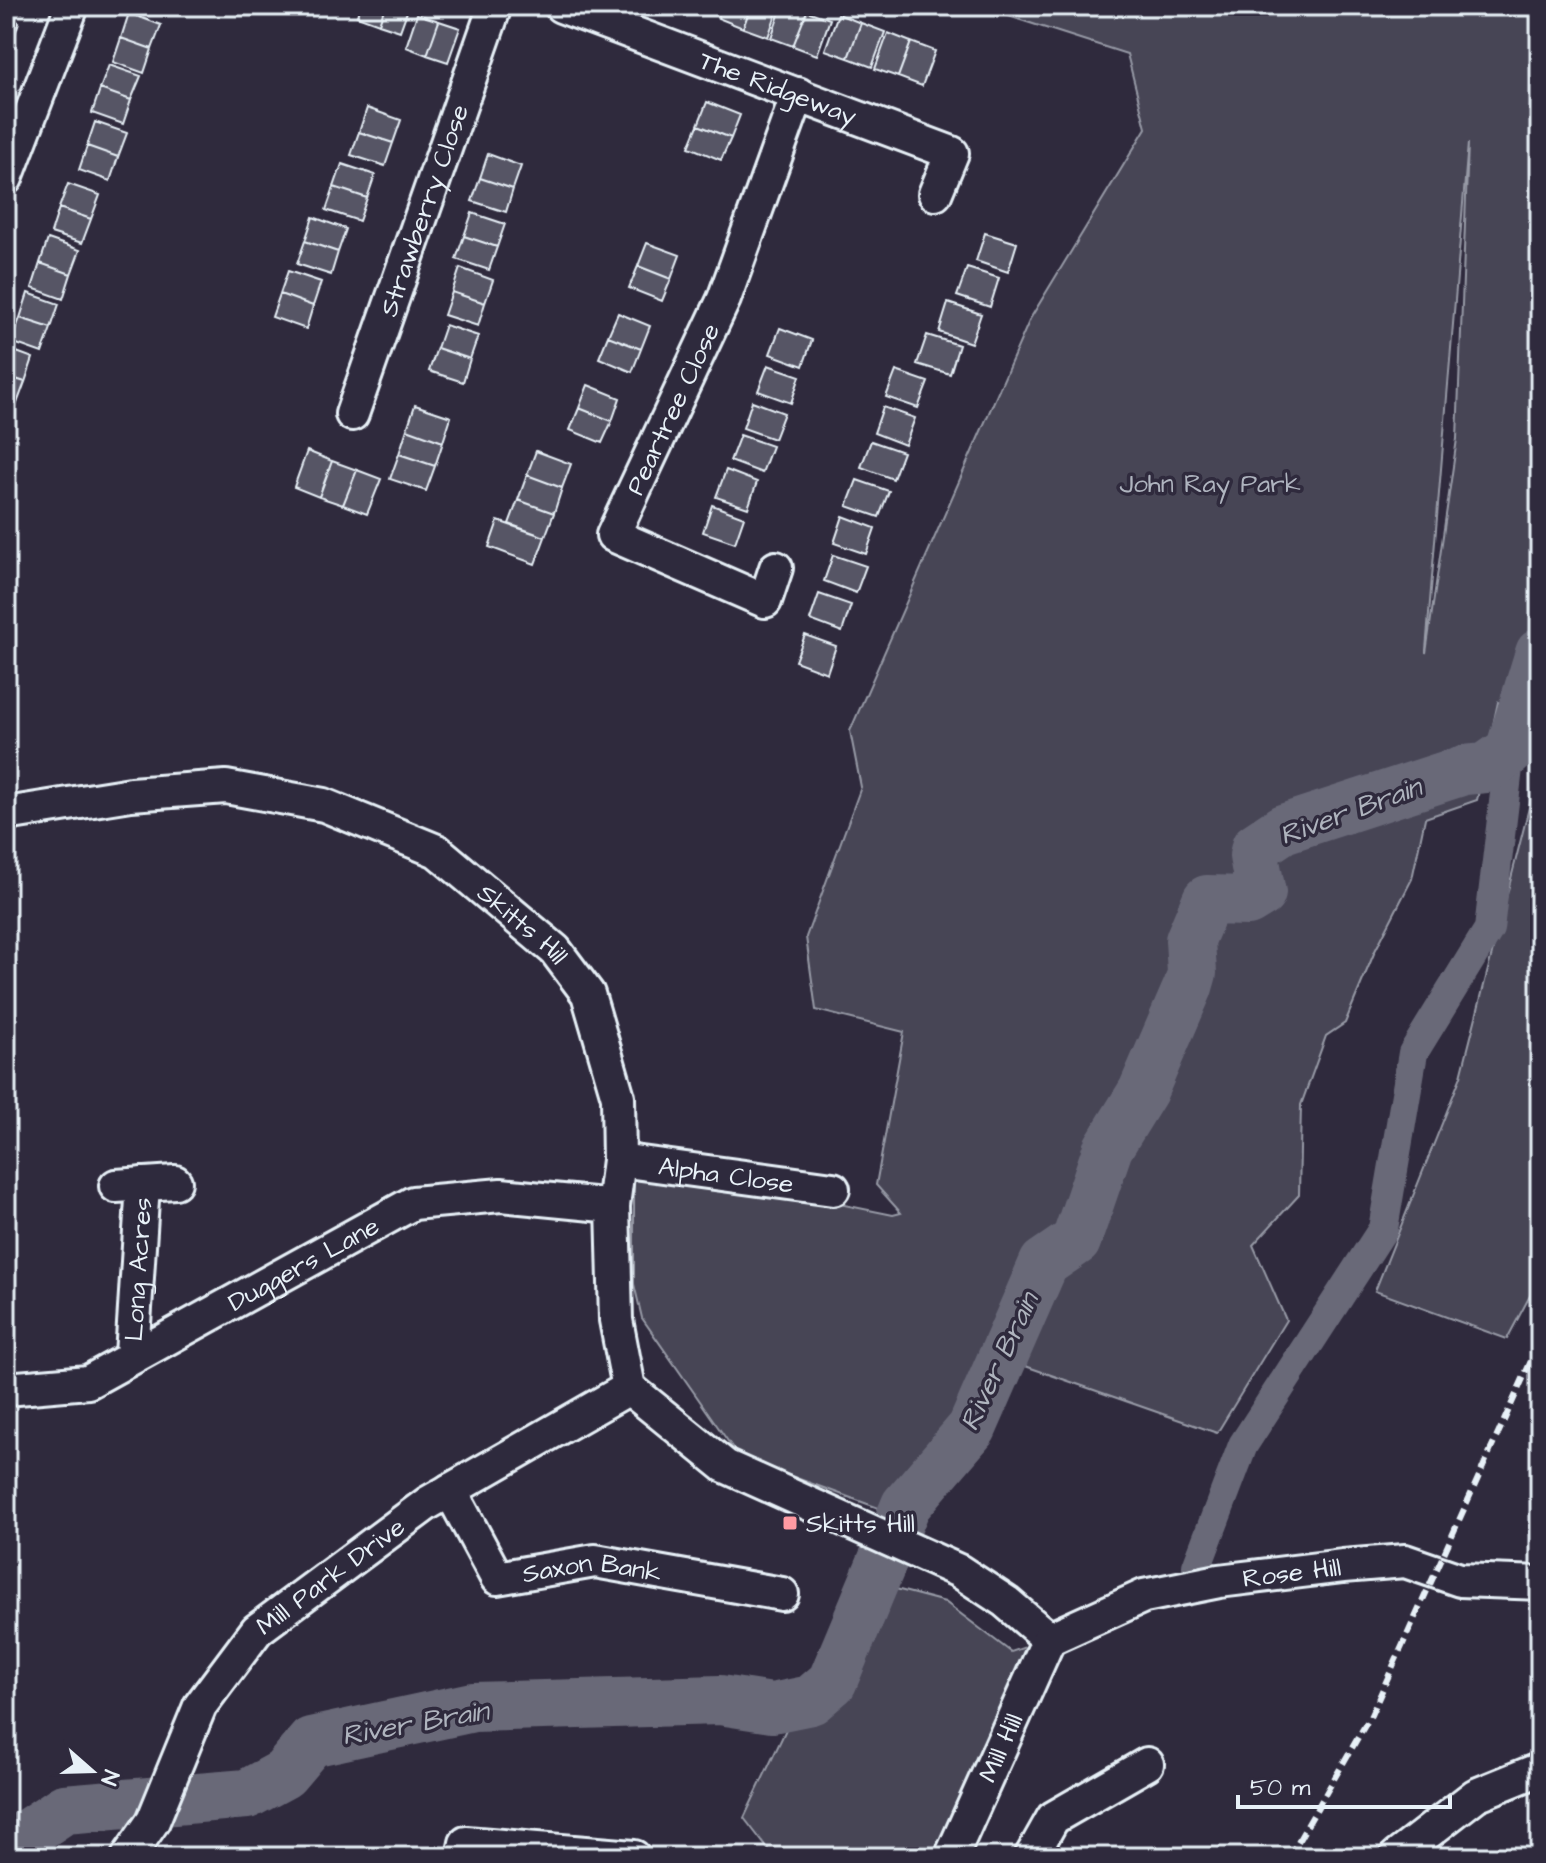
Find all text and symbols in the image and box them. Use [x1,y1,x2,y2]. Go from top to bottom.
street label: The Ridgeway [694,43,862,136]
street label: Strawberry Close [371,100,478,321]
street label: Peartree Close [617,317,729,501]
park label: John Ray Park [1119,466,1301,504]
water label: River Brain [1274,767,1429,855]
street label: Skitts Hill [469,875,576,972]
street label: Alpha Close [656,1149,796,1202]
street label: Long Acres [116,1196,161,1342]
street label: Duggers Lane [222,1208,386,1320]
water label: River Brain [950,1284,1049,1437]
place label: Skitts Hill [806,1506,915,1542]
street label: Mill Park Drive [249,1509,413,1644]
marker: Skitts Hill [781,1514,799,1532]
street label: Saxon Bank [519,1544,664,1592]
street label: Rose Hill [1241,1549,1343,1597]
water label: River Brain [339,1691,494,1756]
street label: Mill Hill [970,1708,1032,1788]
north arrow [52,1731,132,1811]
scale bar [1238,1759,1450,1809]
text: N [92,1766,126,1789]
text: 50 m [1250,1771,1311,1805]

